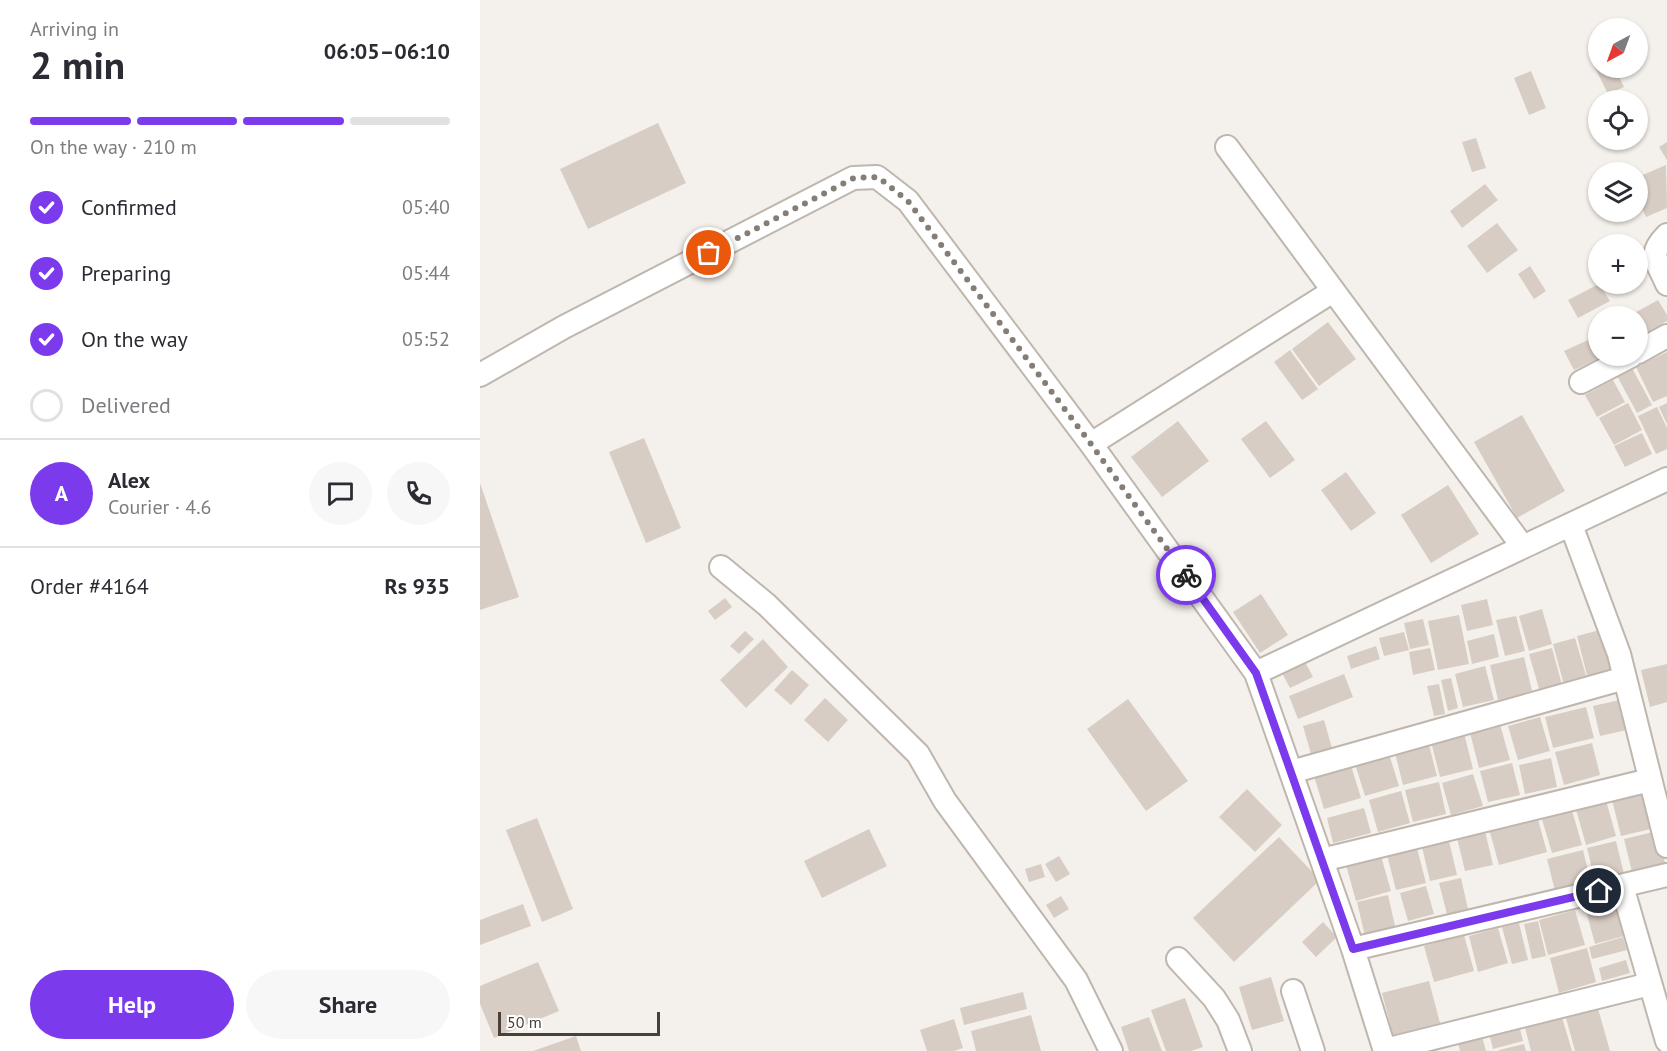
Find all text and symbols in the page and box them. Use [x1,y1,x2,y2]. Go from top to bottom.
text: Arriving in [30,16,119,42]
north arrow [1588,18,1648,78]
map controls [1588,18,1648,366]
text: 06:05–06:10 [324,37,450,65]
text: 2 min [30,39,125,90]
button: locate [1588,90,1648,150]
text: On the way · 210 m [30,134,197,160]
button: layers [1588,162,1648,222]
icon: check [30,191,63,224]
text: Confirmed [81,193,177,221]
text: 05:40 [402,194,450,220]
pin [683,227,734,278]
button: + [1588,234,1648,294]
icon: bag [692,236,725,269]
icon: check [30,257,63,290]
text: Preparing [81,259,171,287]
text: 05:44 [402,260,450,286]
button: − [1588,306,1648,366]
icon: check [30,323,63,356]
text: On the way [81,325,188,353]
text: 05:52 [402,326,450,352]
text: Delivered [81,391,171,419]
button: chat [309,462,372,525]
button: phone [387,462,450,525]
text: Alex [108,466,150,494]
text: A [55,479,68,507]
text: Courier · 4.6 [108,494,211,520]
courier [1156,545,1216,605]
icon: bike [1170,559,1203,592]
text: Order #4164 [30,572,149,600]
text: Rs 935 [384,572,450,600]
pin [1573,865,1624,916]
icon: home [1582,874,1615,907]
button: Help [30,970,234,1039]
button: Share [246,970,450,1039]
scale bar [498,1009,660,1036]
text: 50 m [507,1012,542,1032]

